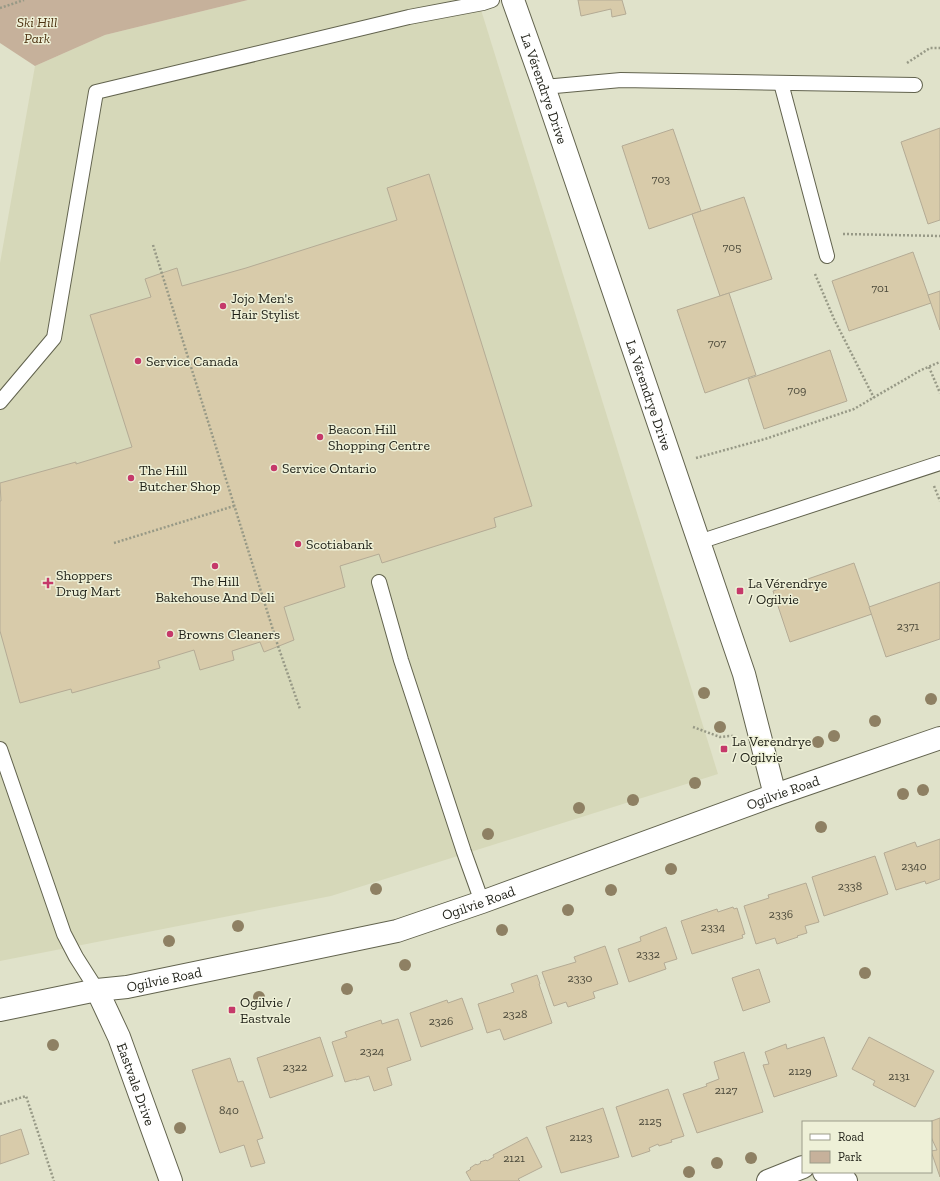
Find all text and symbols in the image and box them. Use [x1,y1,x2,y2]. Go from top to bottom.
park label: Ski Hill Park [17,14,57,47]
street label: La Vérendrye Drive [517,31,571,147]
house number: 703 [652,172,670,186]
house number: 705 [723,240,741,254]
house number: 701 [871,281,889,295]
place label: Jojo Men's Hair Stylist [231,290,300,323]
marker: Jojo Men's Hair Stylist [218,301,228,311]
house number: 707 [708,336,726,350]
street label: La Vérendrye Drive [622,338,675,453]
place label: Service Canada [146,353,238,370]
marker: Service Canada [133,356,143,366]
house number: 709 [788,383,806,397]
place label: Beacon Hill Shopping Centre [328,421,430,454]
marker: Beacon Hill Shopping Centre [315,432,325,442]
place label: Service Ontario [282,460,376,477]
place label: The Hill Butcher Shop [139,462,221,495]
marker: Service Ontario [269,463,279,473]
marker: The Hill Butcher Shop [126,473,136,483]
place label: Scotiabank [306,536,373,553]
marker: Scotiabank [293,539,303,549]
marker: The Hill Bakehouse And Deli [210,561,220,571]
place label: Shoppers Drug Mart [56,567,121,600]
place label: The Hill Bakehouse And Deli [155,573,275,606]
place label: La Vérendrye / Ogilvie [748,575,828,608]
marker: Shoppers Drug Mart [43,578,53,588]
marker: La Vérendrye / Ogilvie [735,586,745,596]
house number: 2371 [897,619,920,633]
place label: Browns Cleaners [178,626,280,643]
marker: Browns Cleaners [165,629,175,639]
place label: La Verendrye / Ogilvie [732,733,812,766]
marker: La Verendrye / Ogilvie [719,744,729,754]
street label: Ogilvie Road [744,772,822,814]
house number: 2340 [901,859,927,873]
house number: 2338 [838,879,862,893]
street label: Ogilvie Road [440,883,518,924]
house number: 2336 [769,907,793,921]
house number: 2334 [701,920,726,934]
house number: 2332 [636,947,660,961]
street label: Ogilvie Road [125,964,204,996]
house number: 2330 [568,971,592,985]
place label: Ogilvie / Eastvale [240,994,291,1027]
marker: Ogilvie / Eastvale [227,1005,237,1015]
house number: 2328 [503,1007,527,1021]
house number: 2326 [429,1014,453,1028]
street label: Eastvale Drive [113,1041,158,1128]
house number: 2324 [360,1044,385,1058]
house number: 2322 [283,1060,307,1074]
house number: 2129 [788,1064,812,1078]
house number: 2131 [888,1069,910,1083]
house number: 2127 [715,1083,738,1097]
house number: 840 [219,1103,239,1117]
house number: 2125 [638,1114,662,1128]
legend [802,1121,932,1173]
house number: 2123 [570,1130,593,1144]
text: Road [838,1130,864,1144]
text: Park [838,1150,863,1164]
house number: 2121 [503,1151,525,1165]

